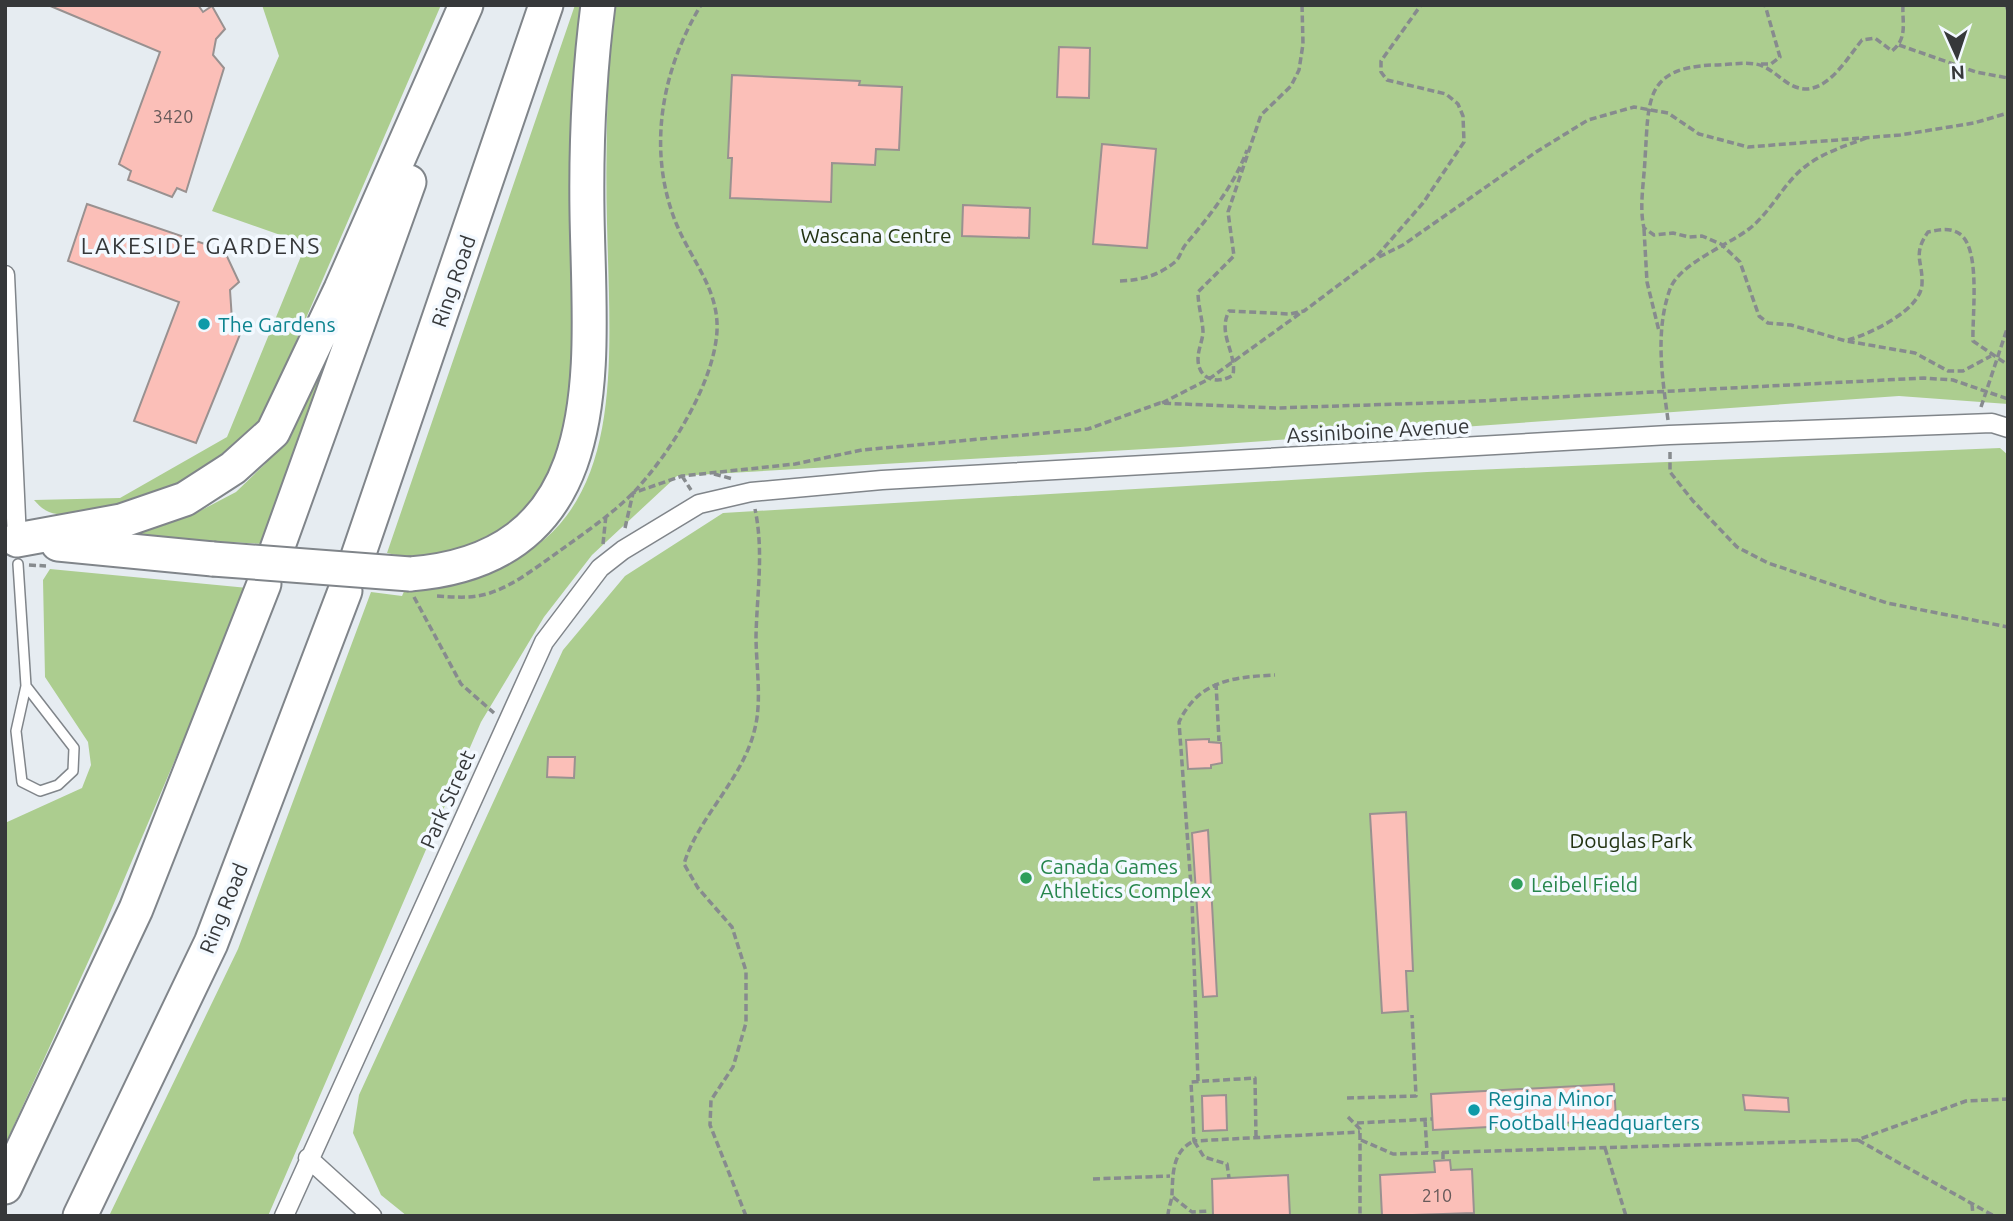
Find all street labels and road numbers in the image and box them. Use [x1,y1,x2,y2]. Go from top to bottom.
street label: Ring Road [426,232,480,330]
street label: Assiniboine Avenue [1286,413,1470,447]
street label: Park Street [415,746,479,852]
street label: Ring Road [194,859,252,957]

